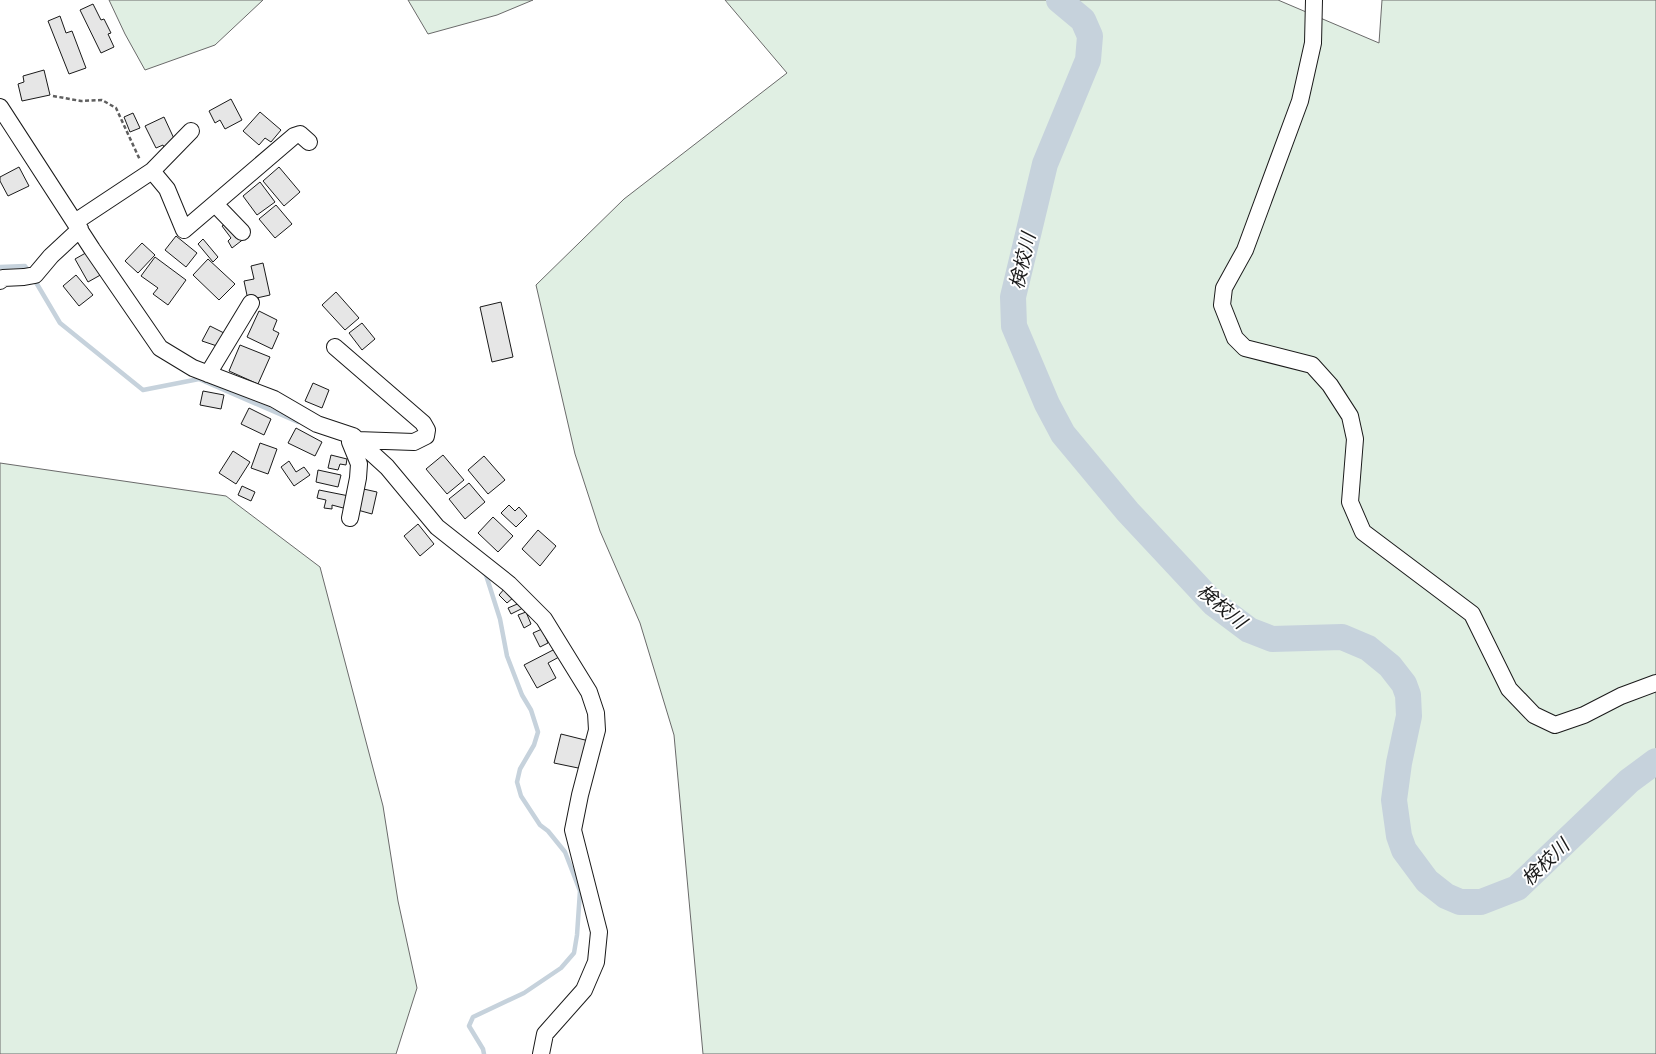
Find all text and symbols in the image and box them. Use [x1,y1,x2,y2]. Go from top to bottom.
water label: 検校川 [1003,228,1042,292]
water label: 検校川 [1192,578,1254,636]
water label: 検校川 [1515,831,1576,891]

